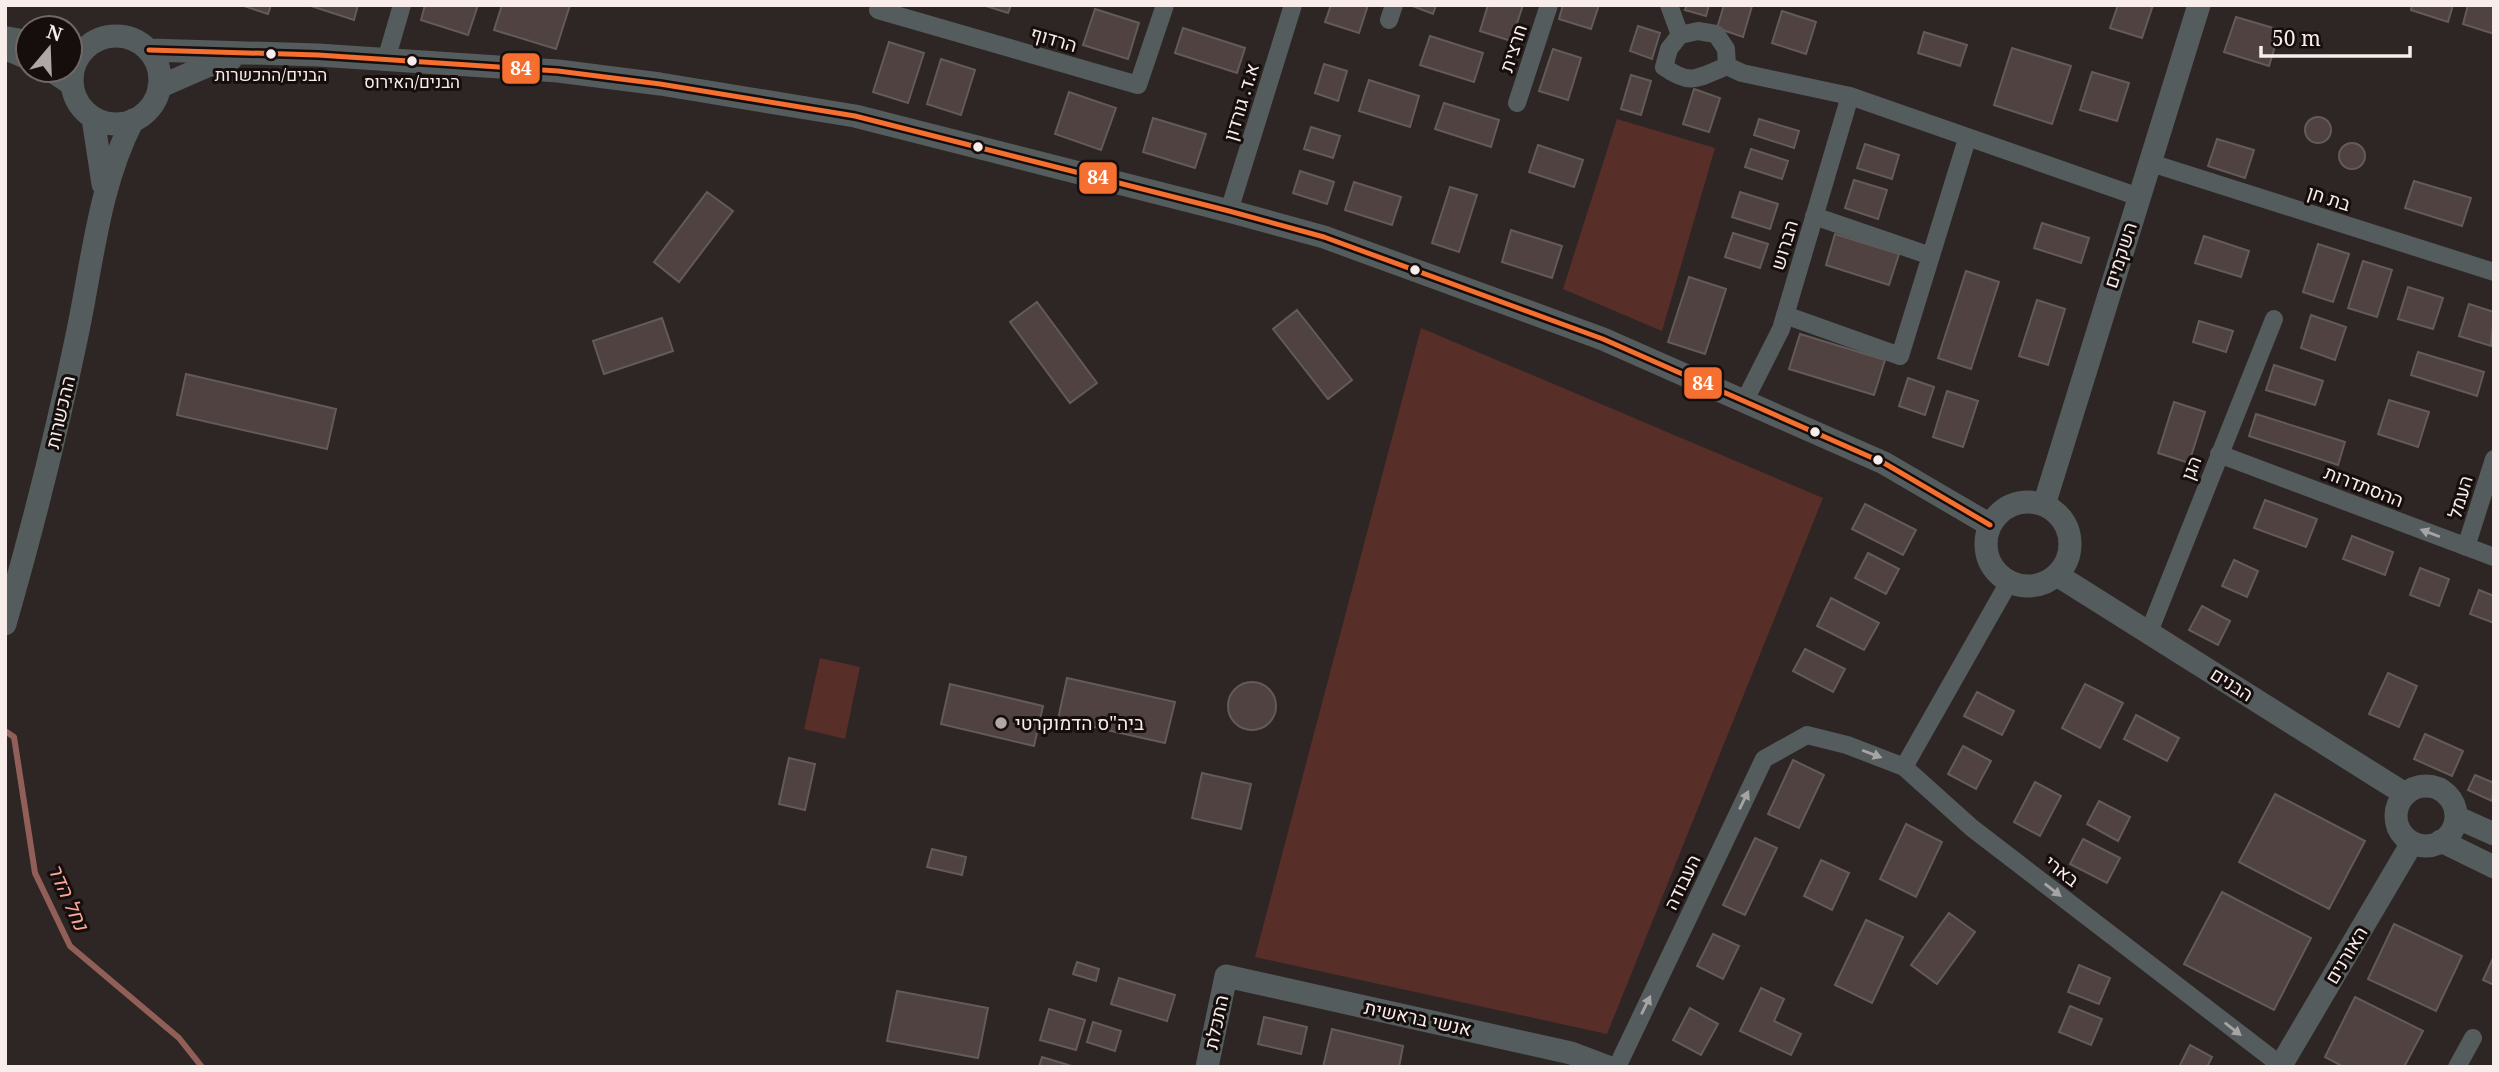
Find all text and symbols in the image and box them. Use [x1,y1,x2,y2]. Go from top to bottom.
north arrow [14,14,84,84]
scale bar [2261,14,2410,58]
text: N [43,18,66,48]
street label: הרדוף [1028,20,1080,58]
street label: חרצית [1493,21,1533,75]
text: 50 m [2272,24,2321,52]
marker: הבנים/ההכשרות [264,47,278,61]
line badge: 84 [501,52,541,85]
marker: הבנים/האירוס [405,54,419,68]
text: 84 [510,55,532,81]
street label: א.ד. גורדון [1217,60,1265,144]
place label: הבנים/ההכשרות [215,63,327,86]
place label: הבנים/האירוס [364,70,460,93]
unlabelled marker [971,140,985,154]
line badge: 84 [1078,161,1118,195]
text: 84 [1087,164,1109,190]
street label: בת חן [2304,179,2354,217]
street label: הברוש [1764,217,1804,273]
street label: השקמים [2097,219,2143,291]
unlabelled marker [1408,263,1422,277]
line badge: 84 [1683,366,1723,400]
text: 84 [1692,370,1714,396]
street label: ההכשרות [39,373,81,451]
unlabelled marker [1808,425,1822,439]
street label: הגן [2174,452,2208,484]
unlabelled marker [1871,453,1885,467]
street label: ההסתדרות [2321,459,2407,513]
street label: העמל [2441,472,2479,522]
one-way arrow [2419,527,2440,538]
street label: הבנים [2206,661,2258,707]
place label: ביה"ס הדמוקרטי [1015,710,1144,736]
marker: ביה"ס הדמוקרטי [993,715,1009,731]
one-way arrow [1862,749,1883,760]
one-way arrow [1739,790,1750,810]
street label: בארי [2039,849,2085,893]
street label: העבודה [1657,850,1707,914]
water label: נחל הדר [42,859,97,936]
one-way arrow [2043,883,2061,898]
street label: האורנים [2319,921,2373,989]
street label: התכלת [1198,992,1234,1052]
street label: אנשי בראשית [1362,994,1474,1042]
one-way arrow [1640,995,1652,1015]
one-way arrow [2224,1021,2242,1035]

